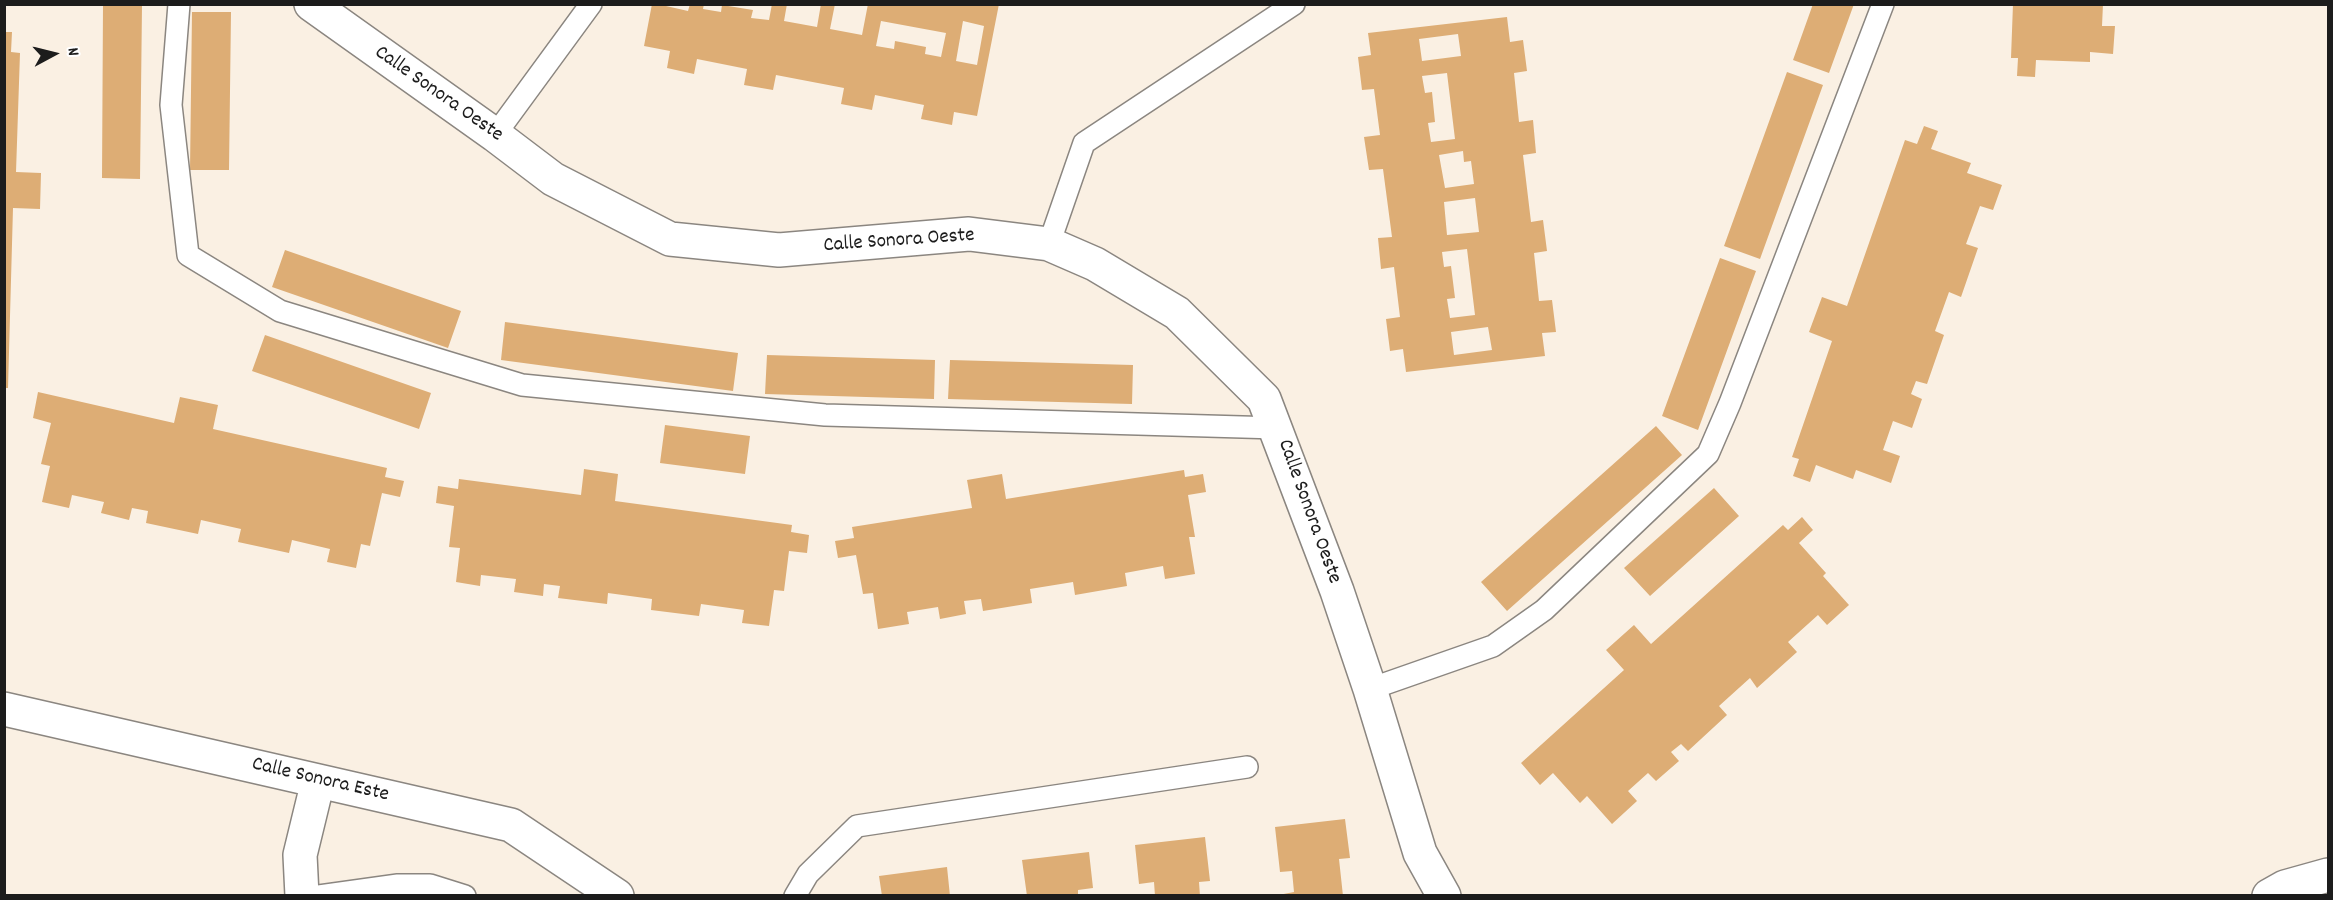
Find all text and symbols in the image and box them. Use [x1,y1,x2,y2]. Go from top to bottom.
north arrow [24,24,84,84]
street label: Calle Sonora Oeste [369,41,507,149]
text: N [60,46,84,57]
street label: Calle Sonora Oeste [823,224,975,260]
street label: Calle Sonora Oeste [1270,437,1346,587]
street label: Calle Sonora Este [249,753,391,809]

